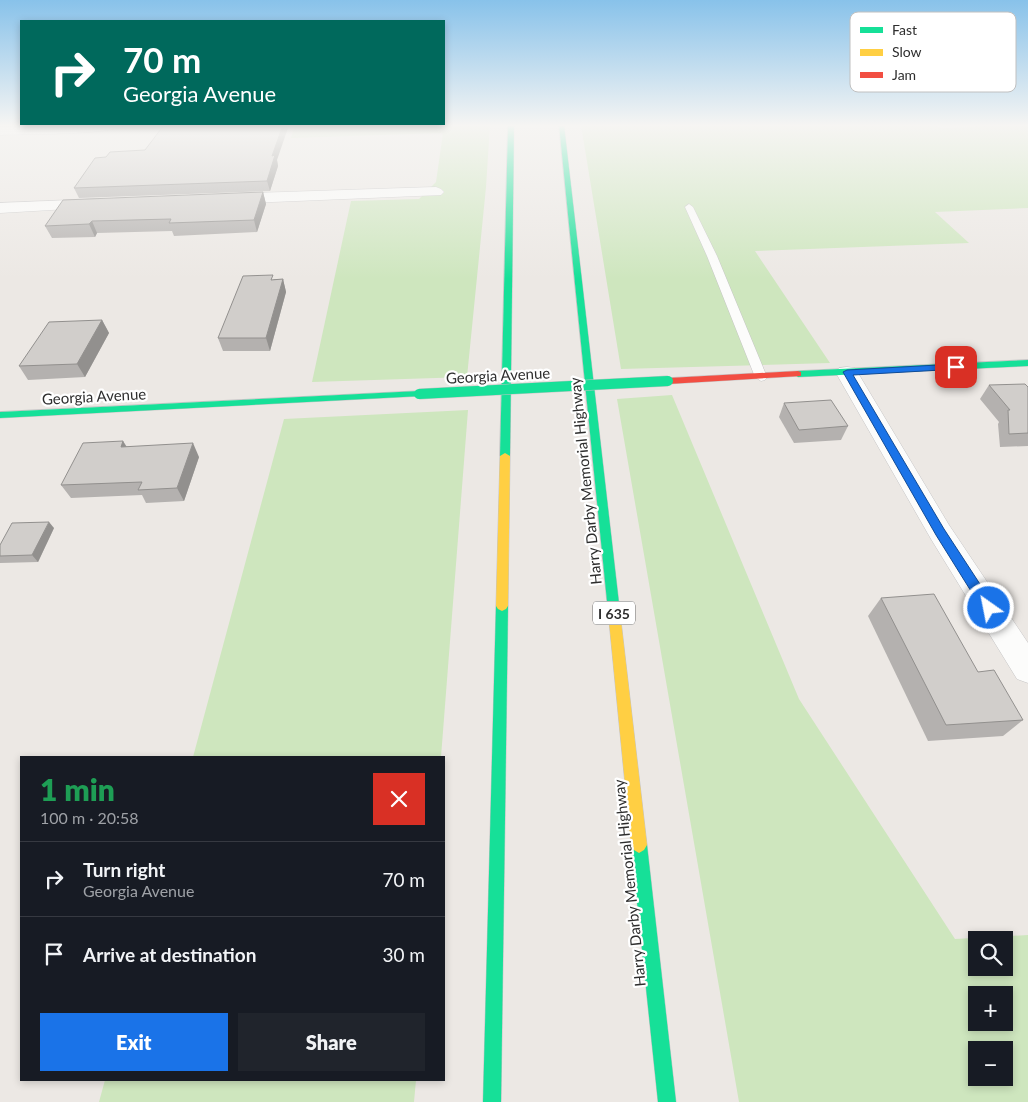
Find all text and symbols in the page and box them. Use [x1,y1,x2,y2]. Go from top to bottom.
legend [850,12,1016,92]
text: Fast [892,21,917,38]
text: 70 m [123,38,201,80]
icon: right [40,40,105,105]
text: Slow [892,43,922,60]
text: Jam [892,66,916,83]
text: Georgia Avenue [123,80,276,107]
pin [935,346,977,388]
icon: arrive [942,353,970,381]
street label: Georgia Avenue [445,363,551,387]
street label: Harry Darby Memorial Highway [565,376,605,586]
street label: Georgia Avenue [41,384,147,408]
position arrow [962,581,1014,633]
road number: I 635 [593,602,635,624]
text: 1 min [40,771,115,807]
button: close [373,773,425,825]
street label: Harry Darby Memorial Highway [609,778,649,988]
text: 100 m · 20:58 [40,808,139,827]
text: Turn right [83,858,165,881]
icon: right [40,865,68,893]
text: 70 m [382,868,425,891]
text: Georgia Avenue [83,881,194,900]
map controls [968,931,1013,1086]
button: search [968,931,1013,976]
icon: arrive [40,940,68,968]
text: Arrive at destination [83,943,256,966]
text: 30 m [382,943,425,966]
button: + [968,986,1013,1031]
button: Exit [40,1013,228,1071]
button: Share [238,1013,425,1071]
button: − [968,1041,1013,1086]

